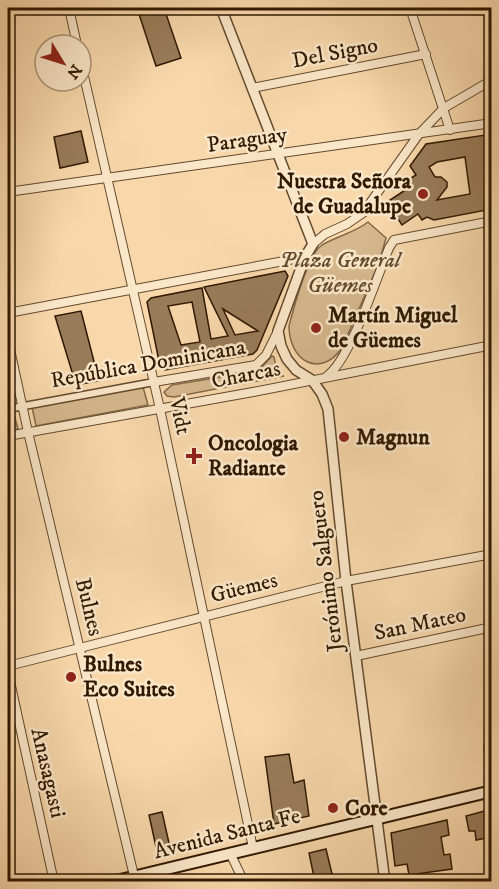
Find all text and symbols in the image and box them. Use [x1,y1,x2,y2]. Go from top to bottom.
street label: Del Signo [290,31,380,75]
north arrow [33,33,93,93]
text: N [62,60,86,83]
street label: Paraguay [205,121,289,159]
place label: Nuestra Señora de Guadalupe [277,168,412,220]
marker: Nuestra Señora de Guadalupe [416,187,430,201]
park label: Plaza General Güemes [280,247,403,299]
place label: Martín Miguel de Güemes [328,302,458,354]
marker: Martín Miguel de Güemes [309,321,323,335]
street label: República Dominicana [48,333,248,394]
street label: Charcas [209,355,283,395]
street label: Vidt [163,394,197,437]
place label: Magnun [356,424,430,451]
place label: Oncologia Radiante [208,430,299,482]
marker: Magnun [337,430,351,444]
marker: Oncologia Radiante [185,447,203,465]
street label: Jerónimo Salguero [303,489,350,655]
street label: Güemes [208,567,280,609]
street label: Bulnes [69,575,109,639]
street label: San Mateo [372,601,468,647]
place label: Bulnes Eco Suites [83,651,175,703]
marker: Bulnes Eco Suites [64,670,78,684]
street label: Anasagasti [25,725,71,821]
place label: Core [345,795,388,822]
marker: Core [326,801,340,815]
street label: Avenida Santa Fe [151,803,303,865]

